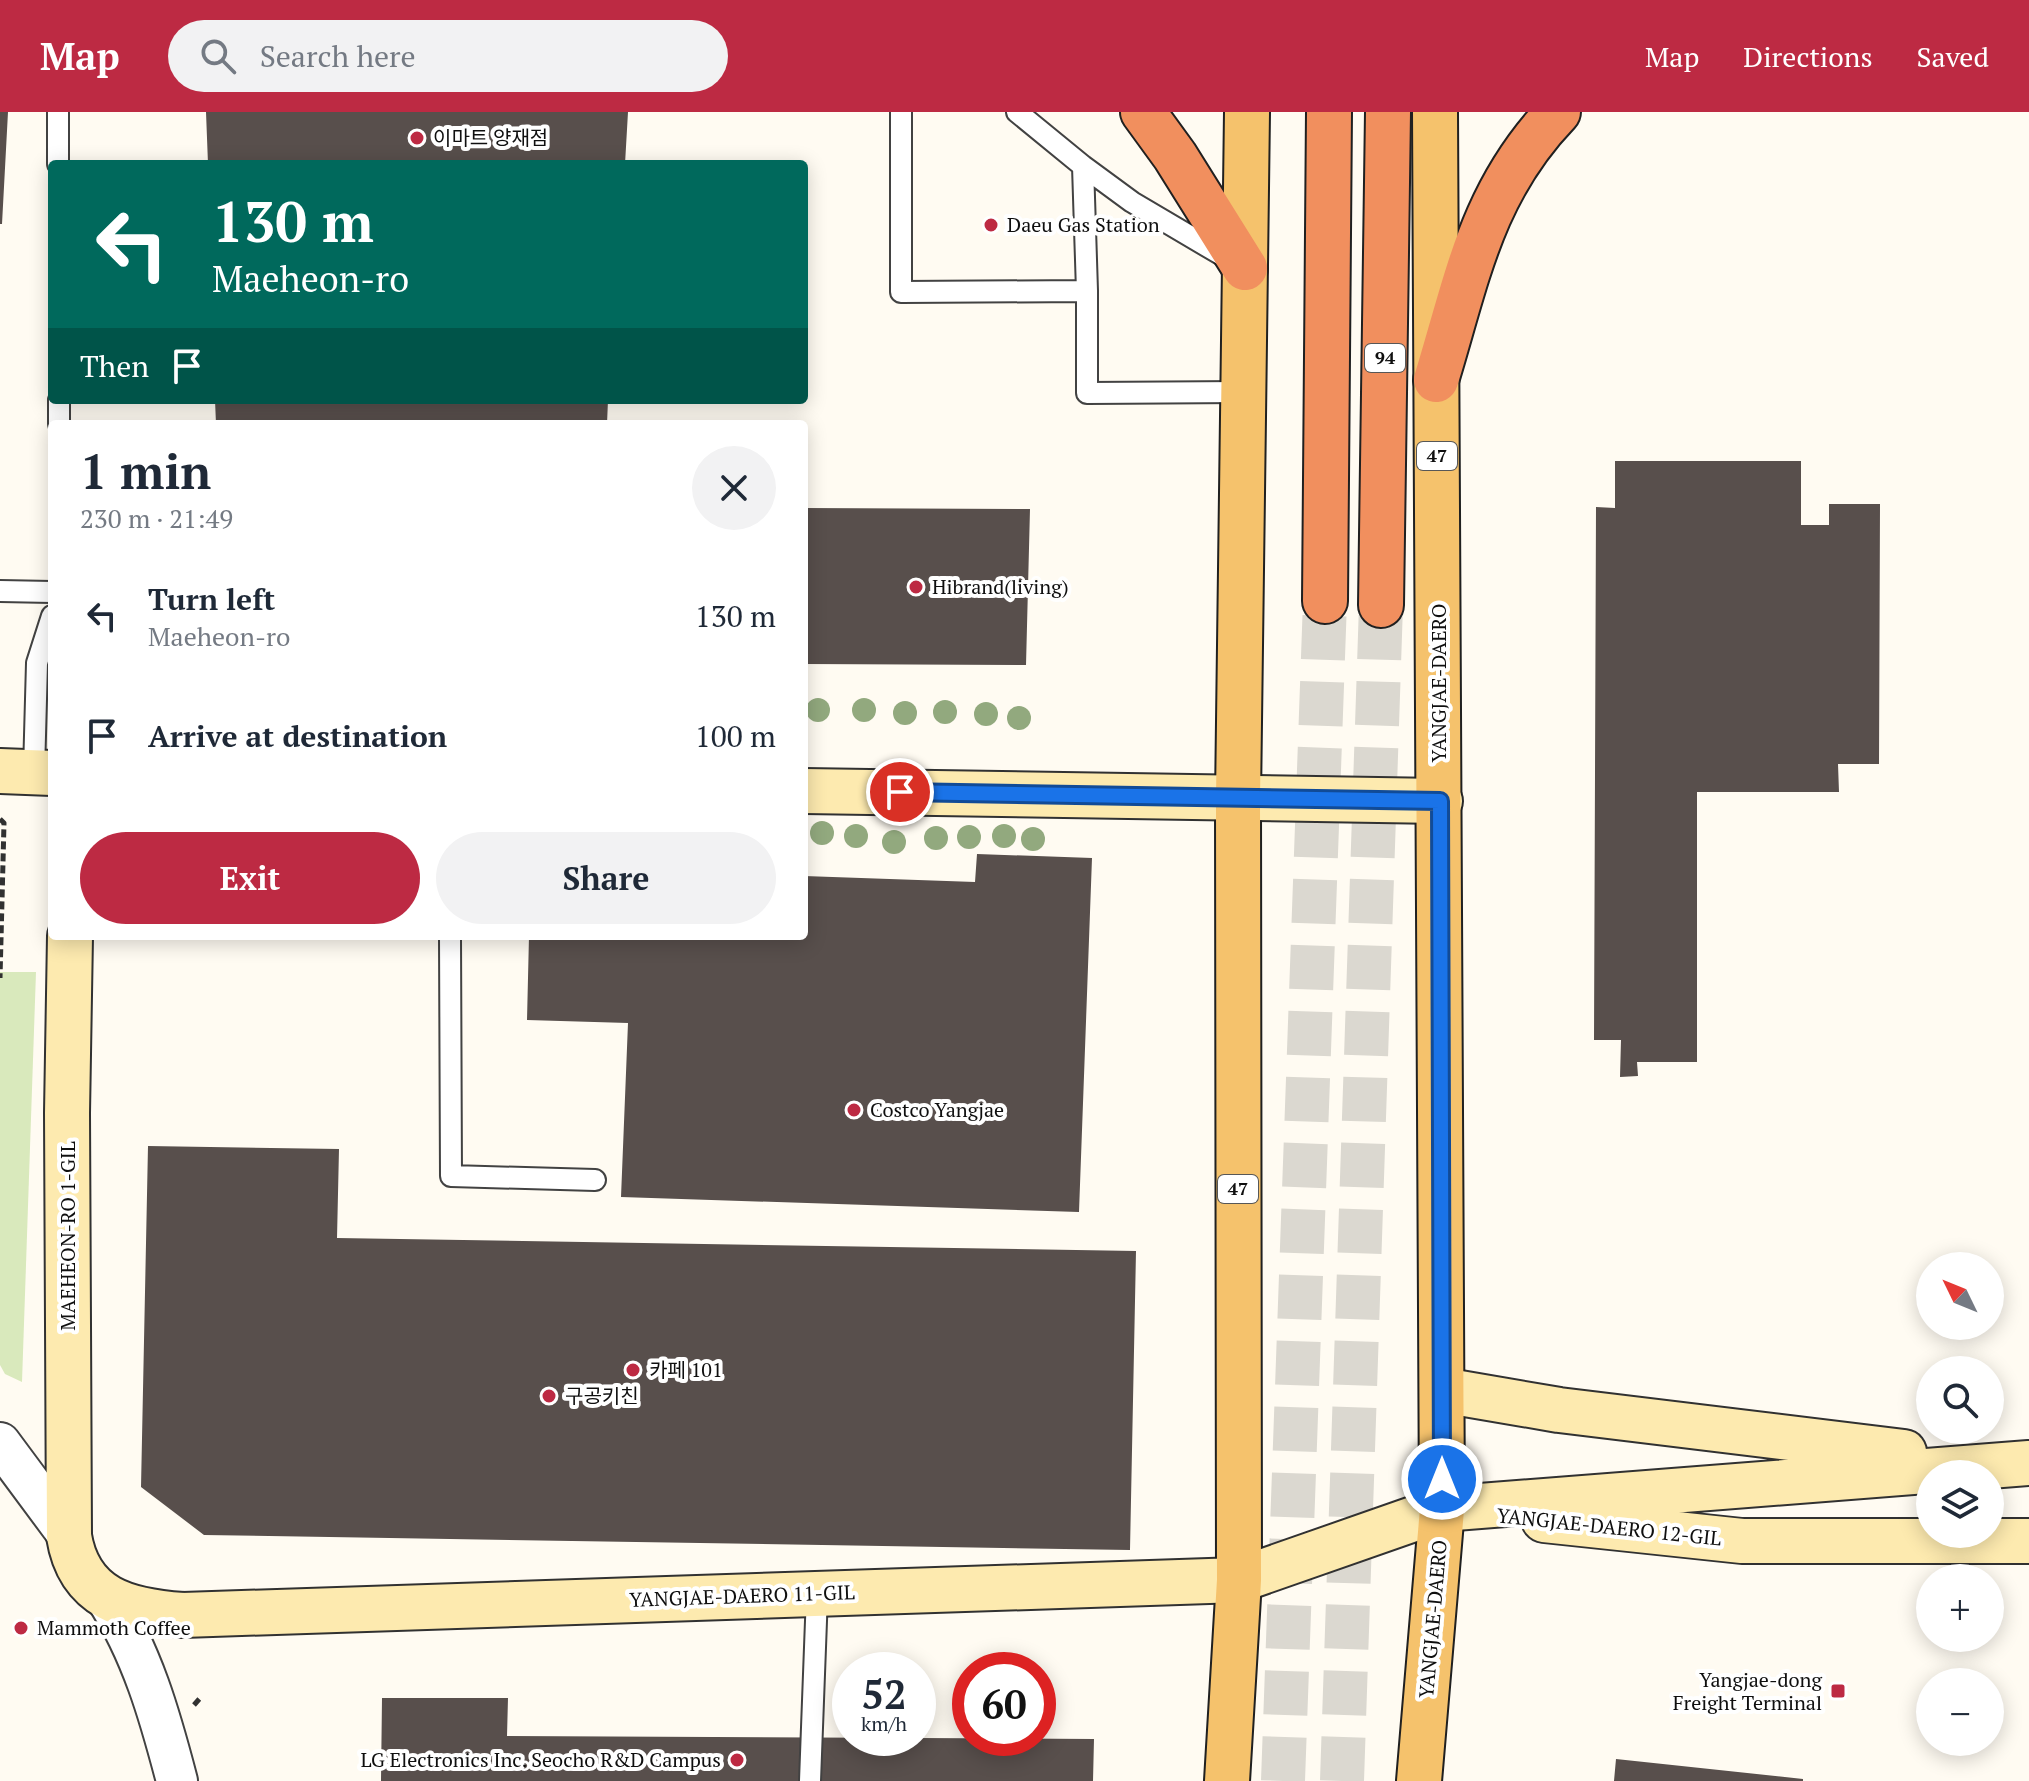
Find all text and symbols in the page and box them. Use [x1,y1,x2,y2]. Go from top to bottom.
search box [168,20,728,92]
text: Map [40,31,120,81]
icon: search [196,34,240,78]
text: Search here [260,36,416,76]
text: Map [1645,38,1699,75]
text: Directions [1743,38,1873,75]
text: Saved [1917,38,1989,75]
place label: 이마트 양재점 [433,124,548,151]
marker: 이마트 양재점 [408,129,426,147]
text: 130 m [212,184,374,258]
icon: left [80,192,184,296]
place label: Daeu Gas Station [1007,211,1160,238]
marker: Daeu Gas Station [982,216,1000,234]
text: Maeheon-ro [212,255,409,302]
icon: arrive [165,344,209,388]
road number: 94 [1365,344,1405,372]
text: Then [80,346,149,386]
text: 1 min [80,439,211,503]
road number: 47 [1417,442,1457,470]
button: close [692,446,776,530]
text: 230 m · 21:49 [80,501,233,535]
place label: Hibrand(living) [932,573,1069,600]
marker: Hibrand(living) [907,578,925,596]
text: Turn left [148,579,275,619]
icon: left [80,594,124,638]
text: 130 m [695,596,776,636]
street label: YANGJAE-DAERO [1425,603,1452,763]
text: Maeheon-ro [148,619,290,653]
icon: arrive [80,714,124,758]
text: Arrive at destination [148,716,447,756]
text: 100 m [695,716,776,756]
pin [866,758,934,826]
icon: arrive [878,770,922,814]
button: Exit [80,832,420,924]
button: Share [436,832,776,924]
place label: Costco Yangjae [870,1096,1004,1123]
marker: Costco Yangjae [845,1101,863,1119]
street label: MAEHEON-RO 1-GIL [54,1141,81,1331]
road number: 47 [1218,1175,1258,1203]
north arrow [1916,1252,2004,1340]
map controls [1916,1252,2004,1756]
place label: 카페 101 [649,1356,723,1383]
button: search [1916,1356,2004,1444]
marker: 카페 101 [624,1361,642,1379]
place label: 구공키친 [565,1382,639,1409]
marker: 구공키친 [540,1387,558,1405]
position arrow [1400,1437,1484,1521]
button: layers [1916,1460,2004,1548]
street label: YANGJAE-DAERO 12-GIL [1496,1501,1723,1552]
street label: YANGJAE-DAERO [1412,1539,1453,1699]
button: + [1916,1564,2004,1652]
street label: YANGJAE-DAERO 11-GIL [629,1578,855,1613]
place label: Mammoth Coffee [37,1614,191,1641]
marker: Mammoth Coffee [12,1619,30,1637]
speed limit sign: 60 [952,1652,1056,1756]
place label: Yangjae-dong Freight Terminal [1673,1666,1822,1716]
text: 52 [861,1667,907,1720]
button: − [1916,1668,2004,1756]
marker: Yangjae-dong Freight Terminal [1829,1682,1847,1700]
text: km/h [861,1710,907,1737]
place label: LG Electronics Inc. Seocho R&D Campus [360,1746,721,1773]
marker: LG Electronics Inc. Seocho R&D Campus [728,1751,746,1769]

